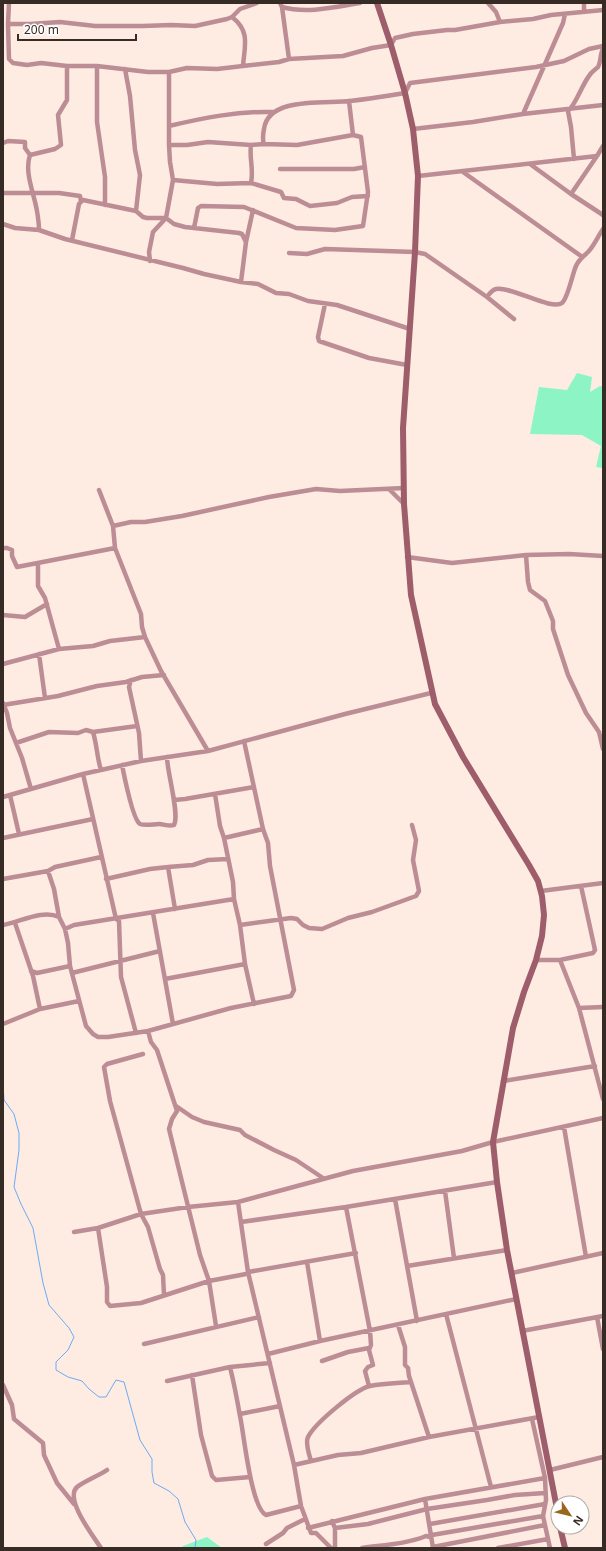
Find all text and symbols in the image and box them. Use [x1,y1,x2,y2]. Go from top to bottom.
scale bar [18,16,136,42]
text: 200 m [24,21,59,38]
north arrow [550,1495,590,1535]
text: N [570,1513,587,1529]

